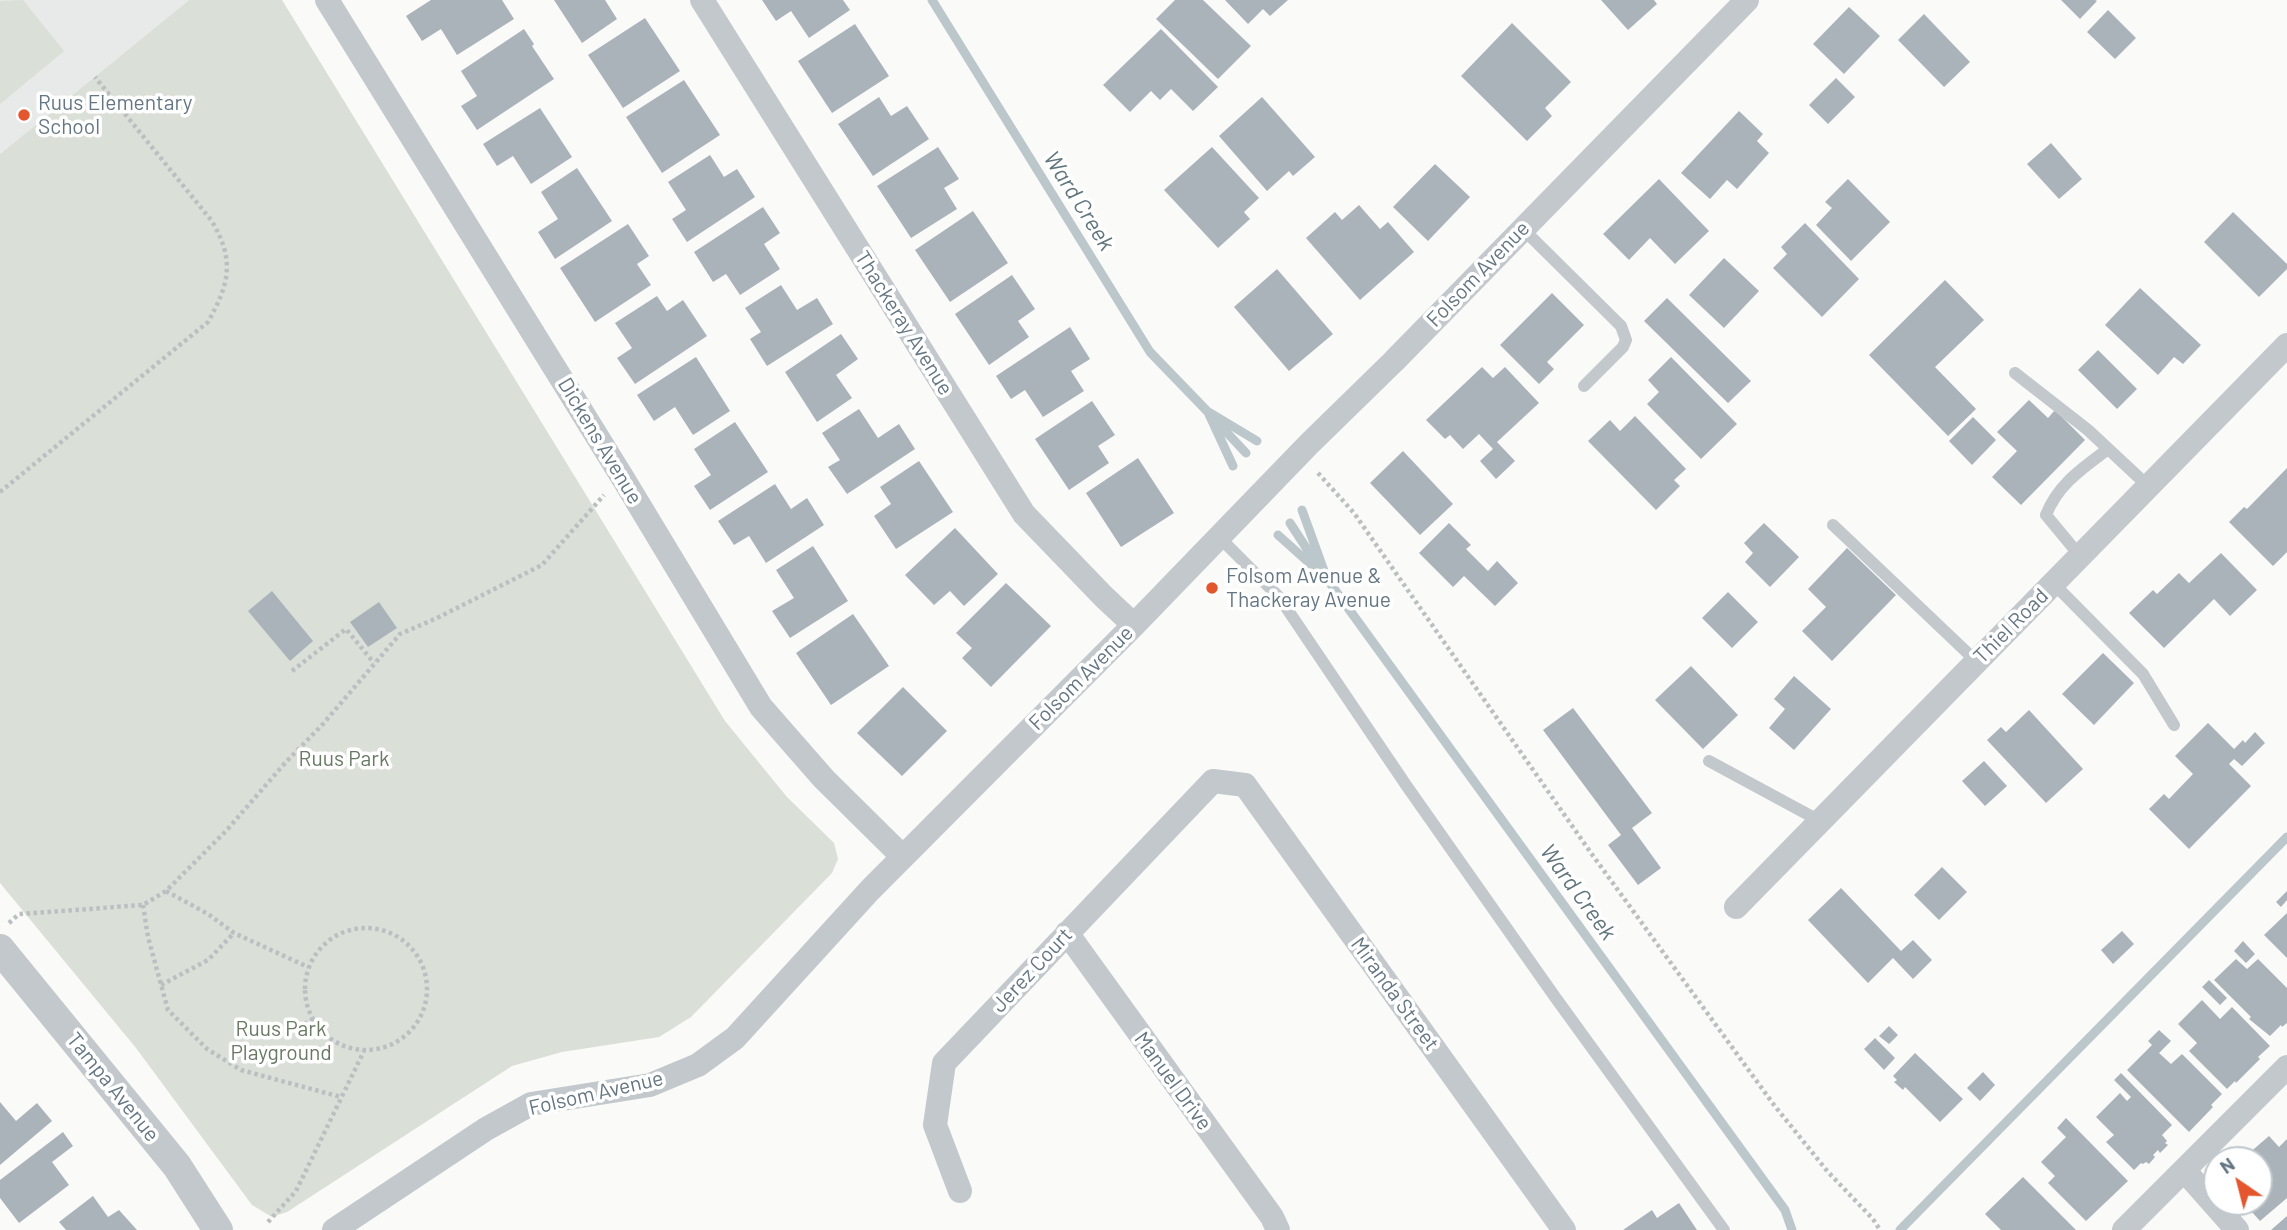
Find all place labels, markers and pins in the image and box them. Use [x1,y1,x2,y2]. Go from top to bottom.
place label: Ruus Elementary School [38,90,192,140]
marker: Ruus Elementary School [16,107,32,123]
place label: Folsom Avenue & Thackeray Avenue [1226,563,1391,613]
marker: Folsom Avenue & Thackeray Avenue [1204,580,1220,596]

